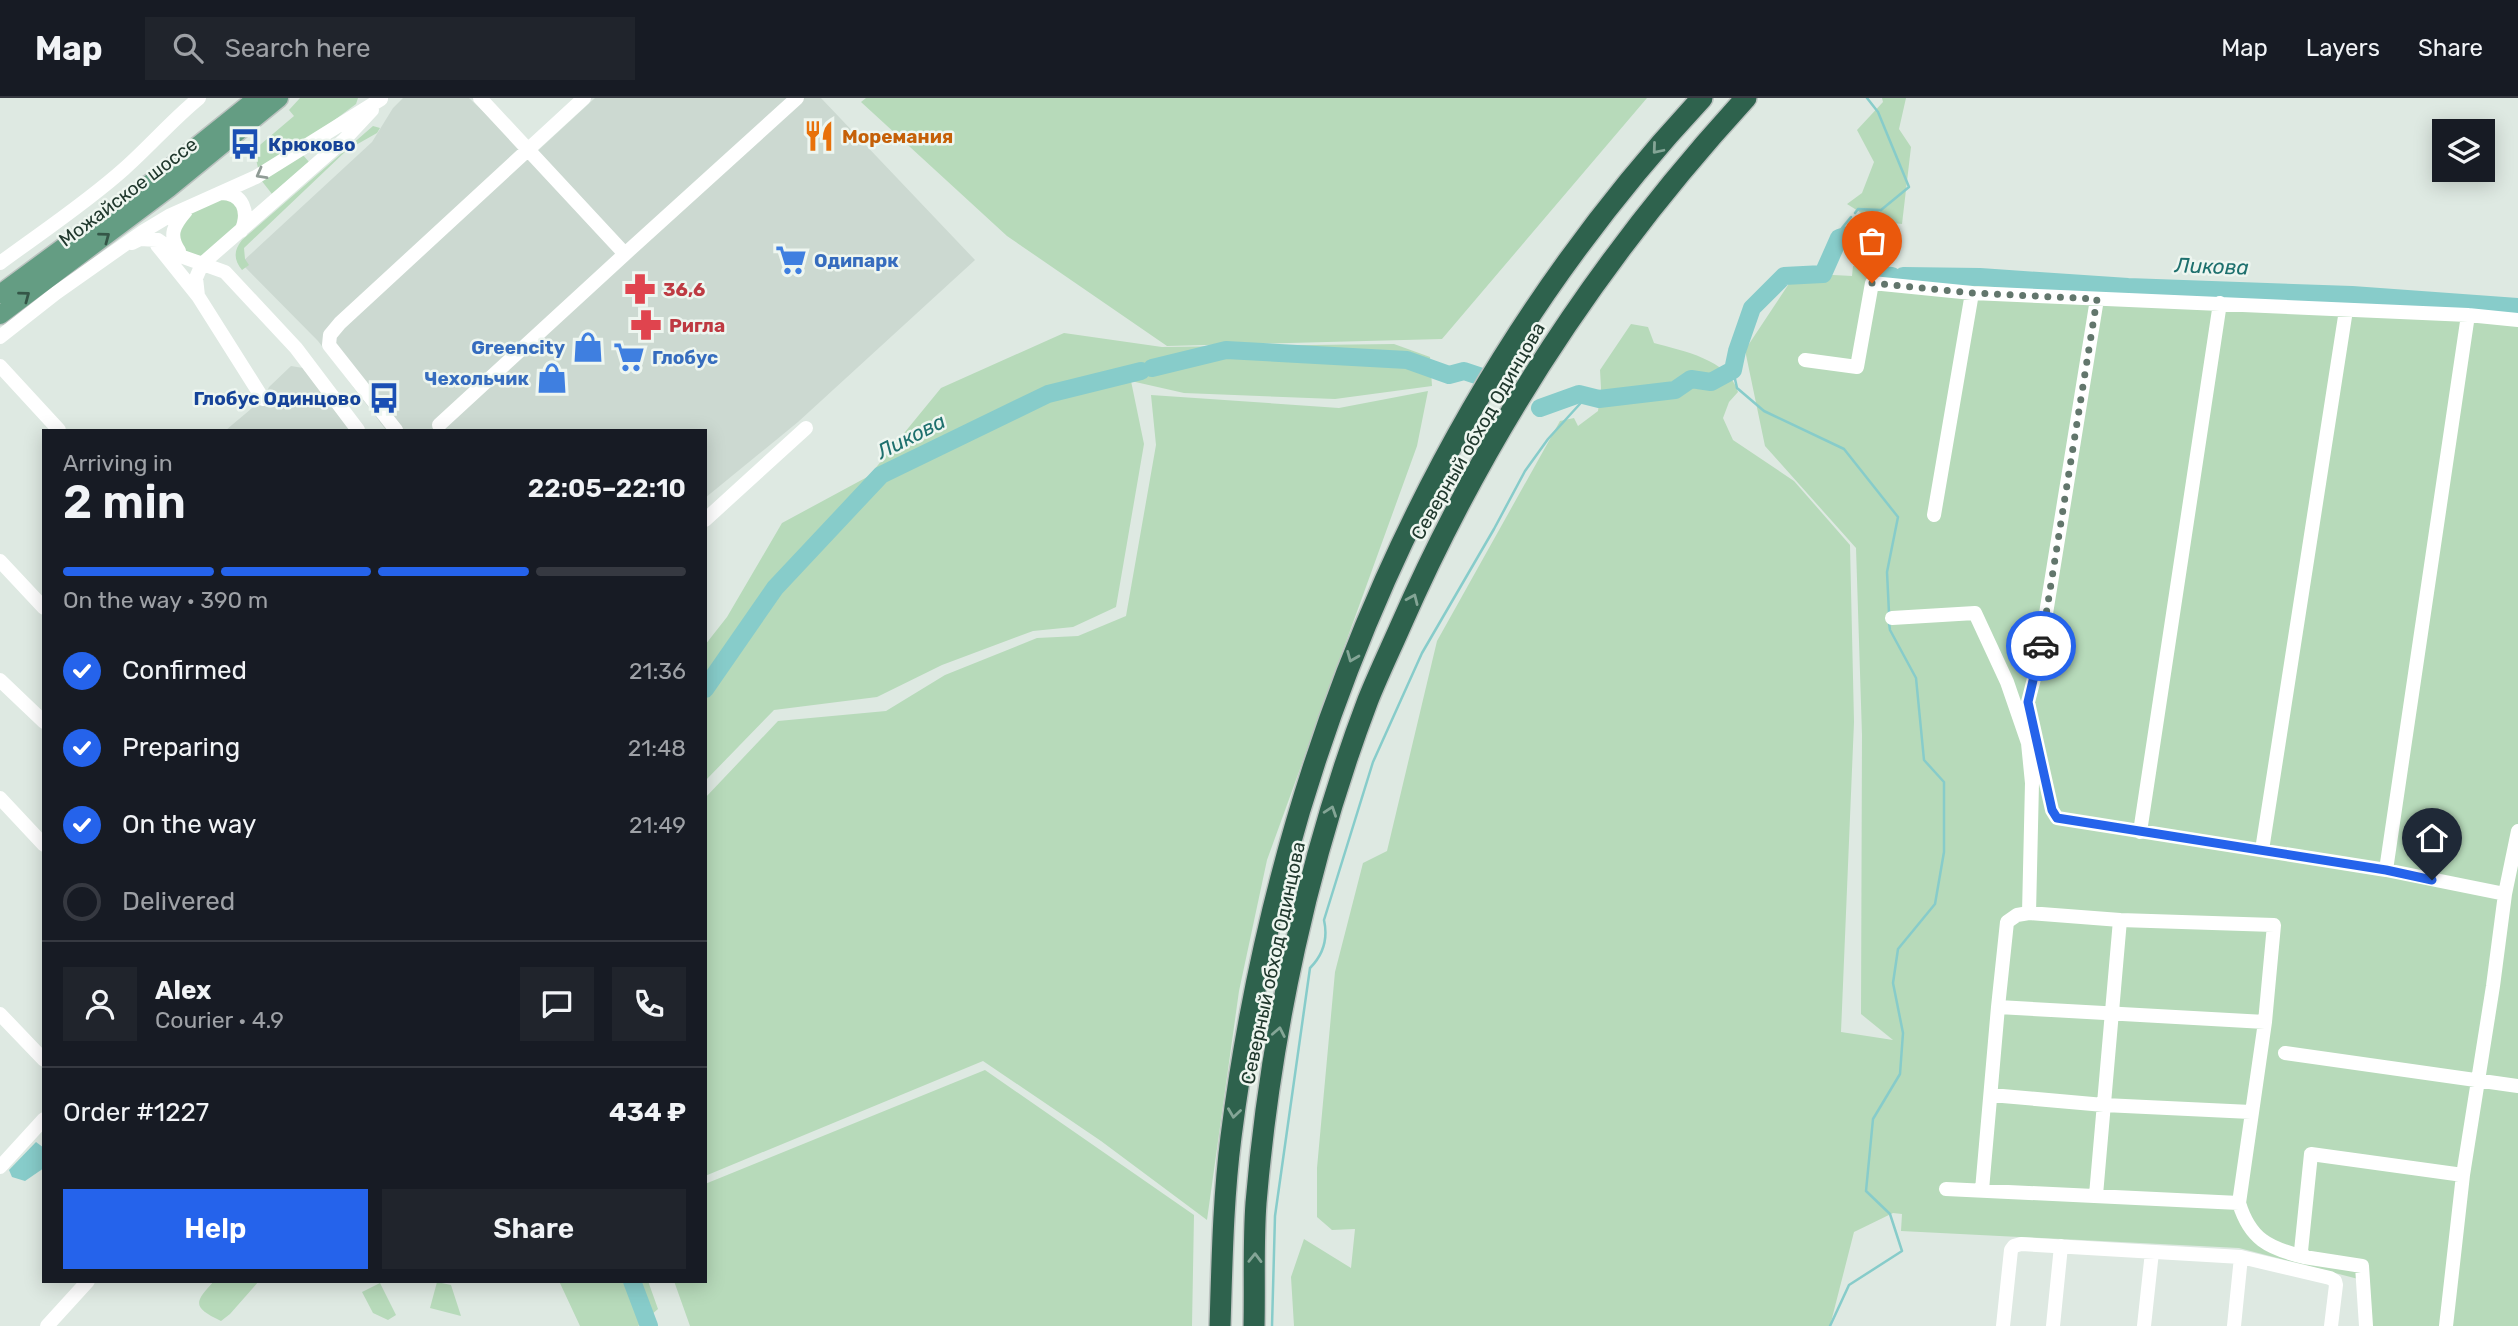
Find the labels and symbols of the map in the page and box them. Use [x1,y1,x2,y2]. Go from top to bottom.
restaurant icon: Моремания [802,119,836,153]
place label: Моремания [842,125,953,148]
bus stop icon: Крюково [228,127,262,161]
street label: Можайское шоссе [54,133,202,251]
place label: Крюково [268,133,356,156]
one-way arrow [1653,141,1665,154]
one-way arrow [256,166,268,179]
pin [1842,211,1902,283]
one-way arrow [97,232,109,245]
supermarket icon: Одипарк [774,243,808,277]
place label: Одипарк [814,249,899,272]
water label: Ликова [2174,252,2249,280]
pharmacy icon: 36,6 [623,272,657,306]
place label: 36,6 [663,278,705,301]
one-way arrow [17,292,30,305]
pharmacy icon: Ригла [629,308,663,342]
place label: Ригла [669,314,725,337]
street label: Северный обход Одинцова [1406,318,1550,544]
shop icon: Greencity [571,330,605,364]
place label: Greencity [471,336,566,359]
supermarket icon: Глобус [612,340,646,374]
place label: Глобус [652,346,718,369]
shop icon: Чехольчик [535,361,569,395]
place label: Чехольчик [424,367,529,390]
bus stop icon: Глобус Одинцово [367,381,401,415]
place label: Глобус Одинцово [193,387,361,410]
water label: Ликова [872,408,950,464]
one-way arrow [1405,593,1419,606]
courier [2006,611,2076,681]
one-way arrow [1347,650,1361,662]
one-way arrow [1323,805,1337,817]
pin [2402,808,2462,880]
street label: Северный обход Одинцова [1236,840,1310,1086]
one-way arrow [1271,1026,1286,1038]
one-way arrow [1227,1107,1242,1119]
one-way arrow [1247,1252,1263,1263]

